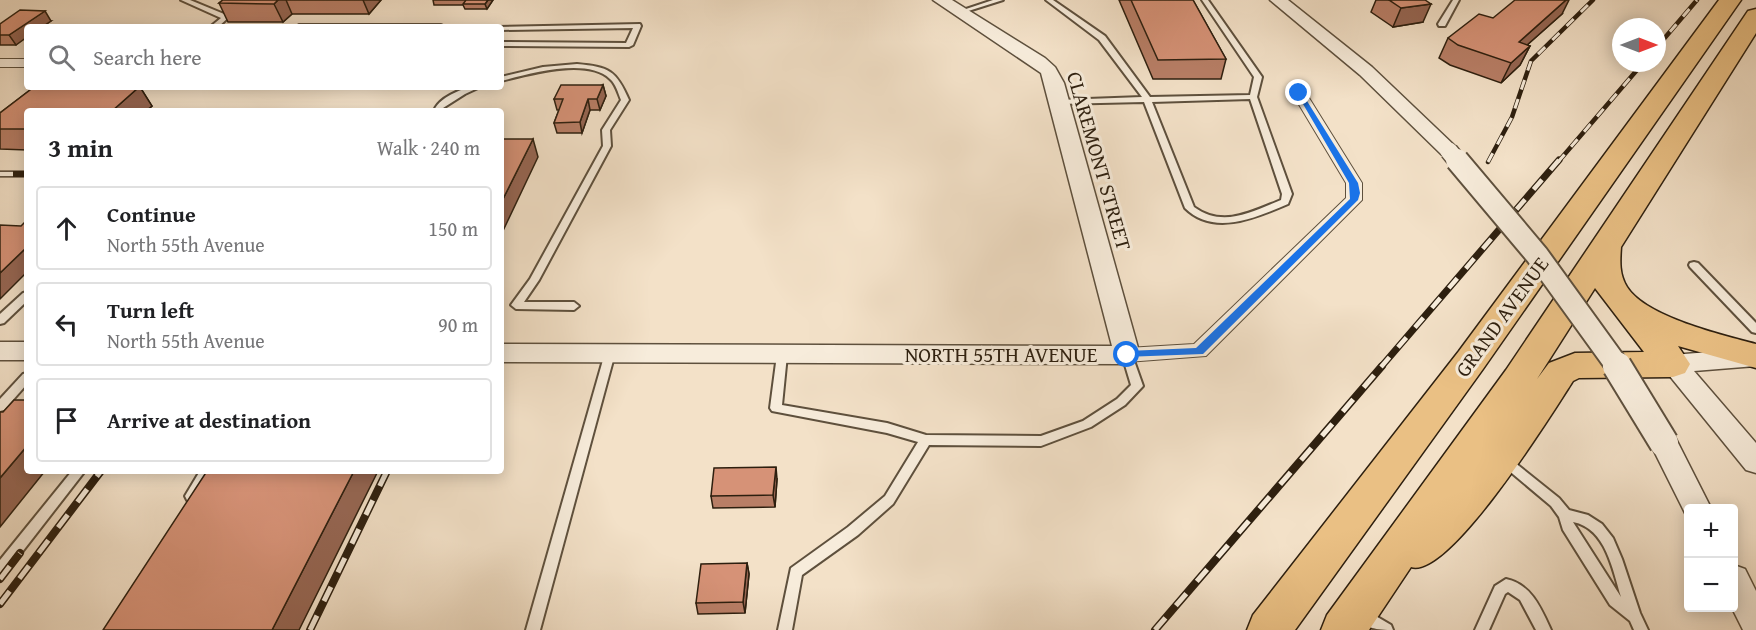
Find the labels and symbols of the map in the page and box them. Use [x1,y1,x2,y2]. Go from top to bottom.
north arrow [1612,18,1666,72]
street label: CLAREMONT STREET [1059,68,1140,254]
route end [1285,79,1311,105]
street label: GRAND AVENUE [1447,250,1556,383]
street label: NORTH 55TH AVENUE [905,339,1098,370]
route start [1113,341,1139,367]

